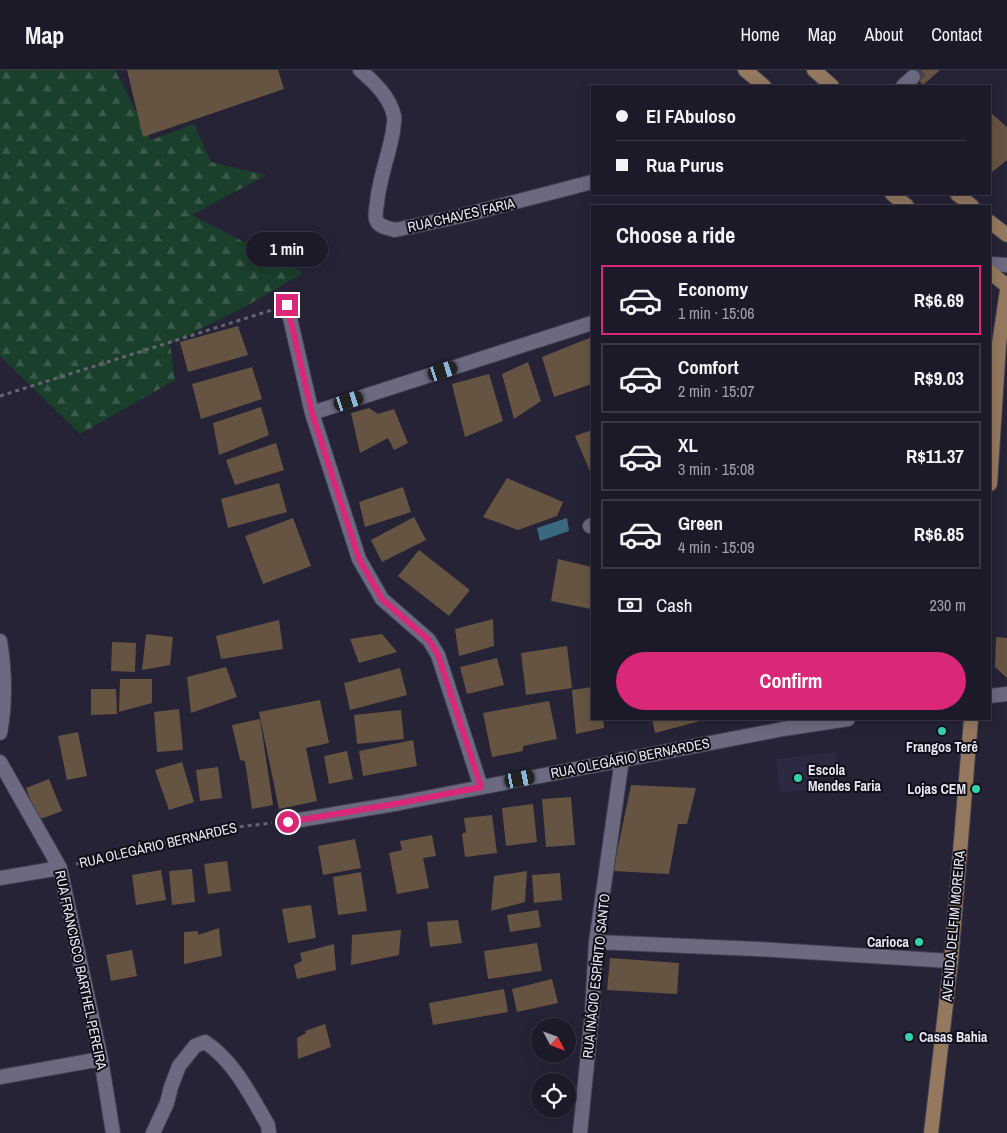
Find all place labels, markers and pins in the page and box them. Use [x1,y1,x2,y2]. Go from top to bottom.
marker: Frangos Terê [936,725,948,737]
place label: Frangos Terê [906,738,978,756]
place label: Escola Mendes Faria [808,761,881,795]
marker: Escola Mendes Faria [792,772,804,784]
place label: Lojas CEM [907,780,966,798]
marker: Lojas CEM [970,783,982,795]
place label: Carioca [867,933,910,951]
marker: Carioca [913,936,925,948]
place label: Casas Bahia [919,1028,988,1046]
marker: Casas Bahia [903,1031,915,1043]

